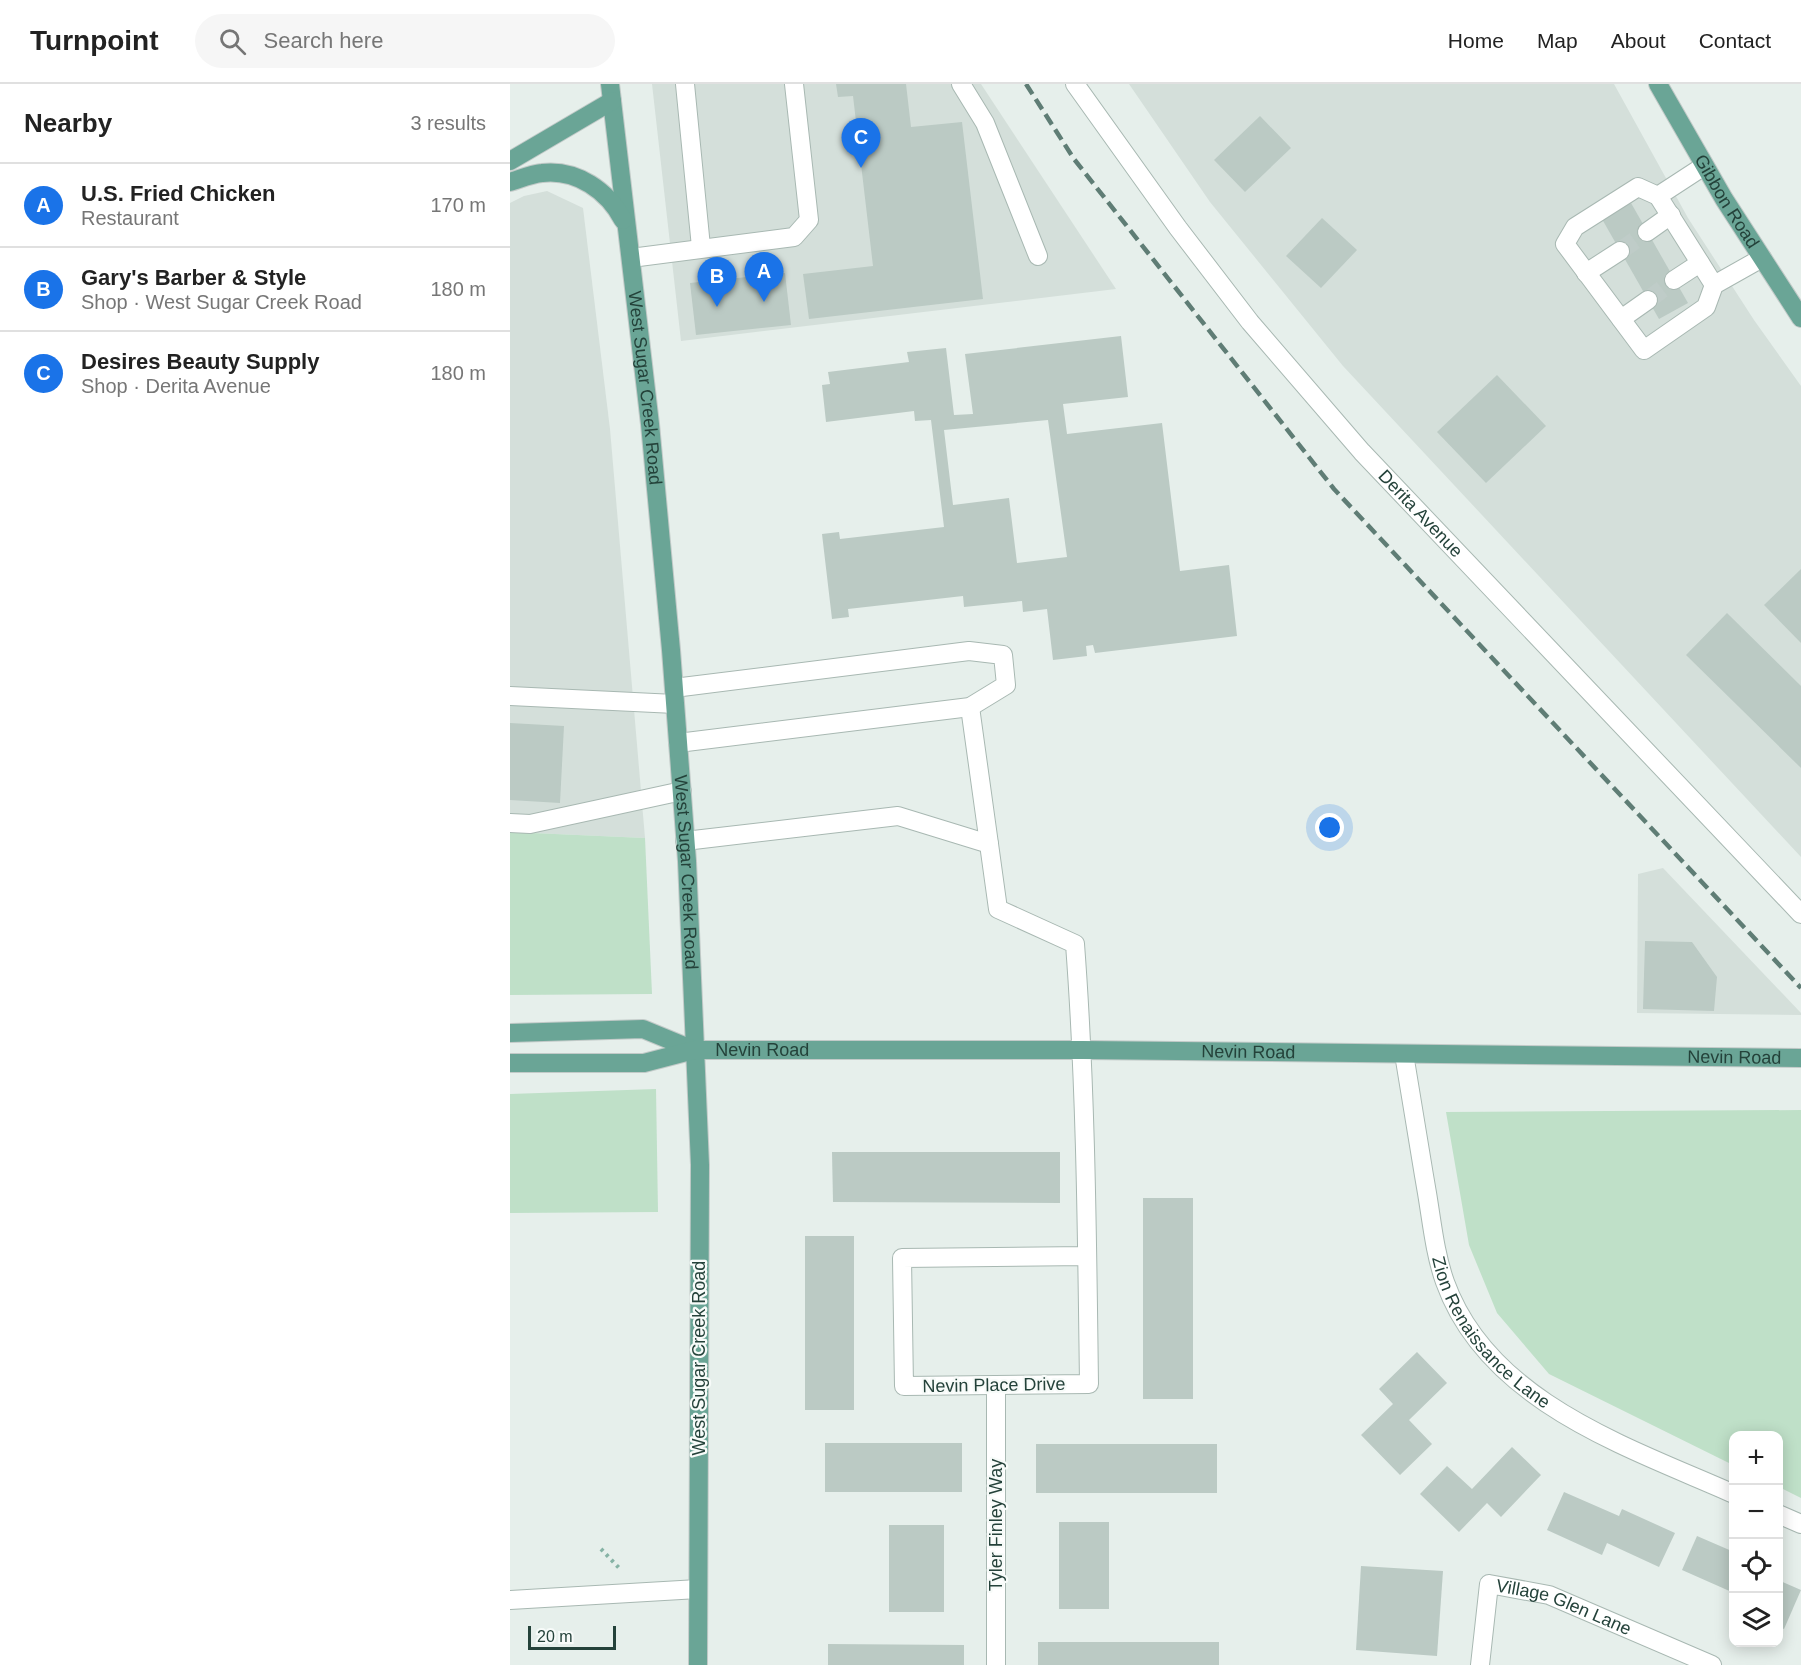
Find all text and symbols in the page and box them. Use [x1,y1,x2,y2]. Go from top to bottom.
search box [195,14,615,68]
text: Turnpoint [30,25,159,56]
icon: search [216,25,249,58]
text: Search here [264,28,383,53]
text: Home [1448,29,1504,52]
text: Map [1537,29,1578,52]
text: About [1611,29,1666,52]
text: Contact [1699,29,1771,52]
text: Nearby [24,108,112,138]
text: 3 results [410,112,486,134]
pin: C [842,118,880,168]
street label: Gibbon Road [1691,151,1763,252]
text: U.S. Fried Chicken [81,181,275,206]
text: A [36,194,51,216]
text: 170 m [430,194,486,216]
text: Restaurant [81,207,179,229]
pin: A [744,252,784,302]
pin: B [698,258,736,307]
text: Gary's Barber & Style [81,265,306,290]
text: B [36,278,51,300]
text: 180 m [430,278,486,300]
street label: West Sugar Creek Road [624,290,666,486]
text: Shop · West Sugar Creek Road [81,291,362,313]
text: Desires Beauty Supply [81,349,319,374]
text: C [36,362,51,384]
text: 180 m [430,362,486,384]
text: Shop · Derita Avenue [81,375,271,397]
street label: Derita Avenue [1374,466,1467,561]
street label: West Sugar Creek Road [670,774,702,970]
your location [1315,813,1344,842]
street label: Nevin Road [715,1040,809,1060]
street label: Nevin Road [1201,1041,1295,1062]
street label: Nevin Road [1687,1047,1781,1068]
street label: Zion Renaissance Lane [1428,1254,1554,1413]
street label: West Sugar Creek Road [689,1261,709,1455]
street label: Nevin Place Drive [922,1374,1066,1396]
map controls [1729,1431,1783,1647]
button: + [1729,1431,1783,1485]
street label: Tyler Finley Way [986,1459,1006,1591]
button: − [1729,1485,1783,1539]
button: locate [1729,1539,1783,1593]
street label: Village Glen Lane [1495,1576,1634,1639]
button: layers [1729,1593,1783,1647]
scale bar [528,1623,616,1650]
text: 20 m [537,1628,573,1645]

